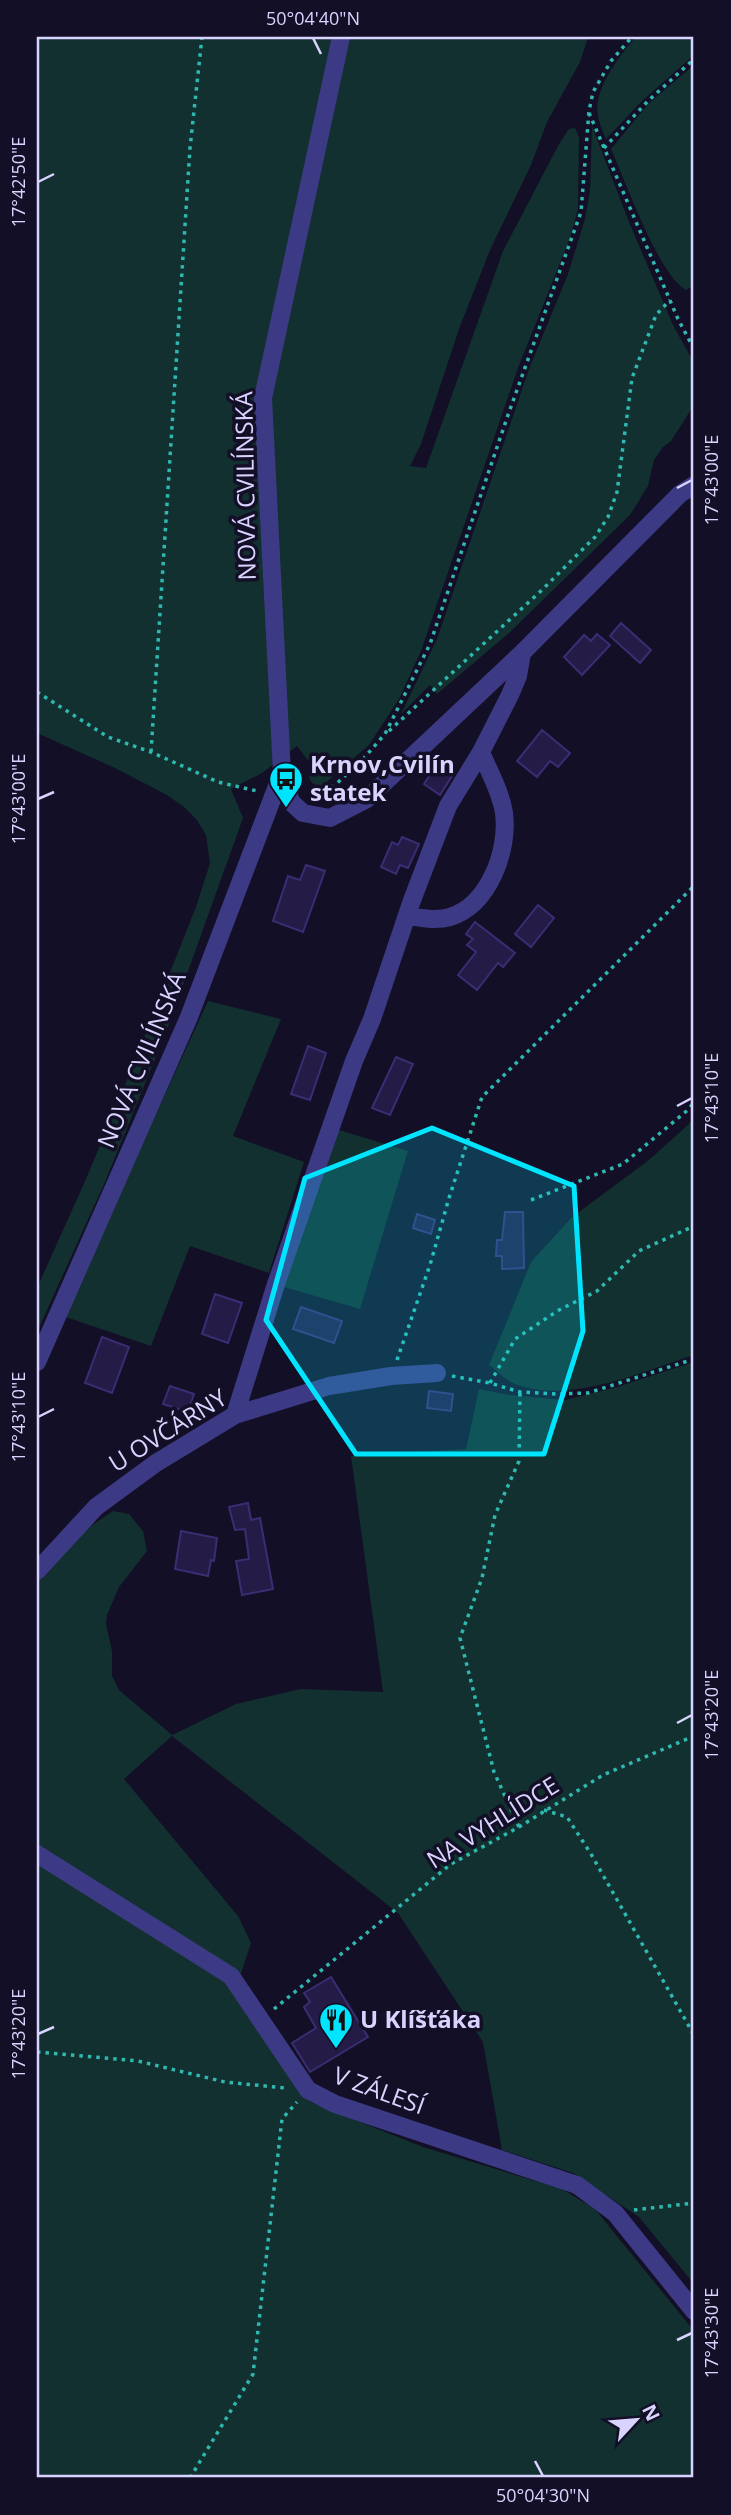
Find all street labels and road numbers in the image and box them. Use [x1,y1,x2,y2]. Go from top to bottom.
street label: NOVÁ CVILÍNSKÁ [226,390,263,581]
street label: NOVÁ CVILÍNSKÁ [89,965,193,1153]
street label: U OVČÁRNY [102,1380,233,1479]
street label: NA VYHLÍDCE [420,1768,565,1875]
street label: V ZÁLESÍ [329,2058,430,2121]

